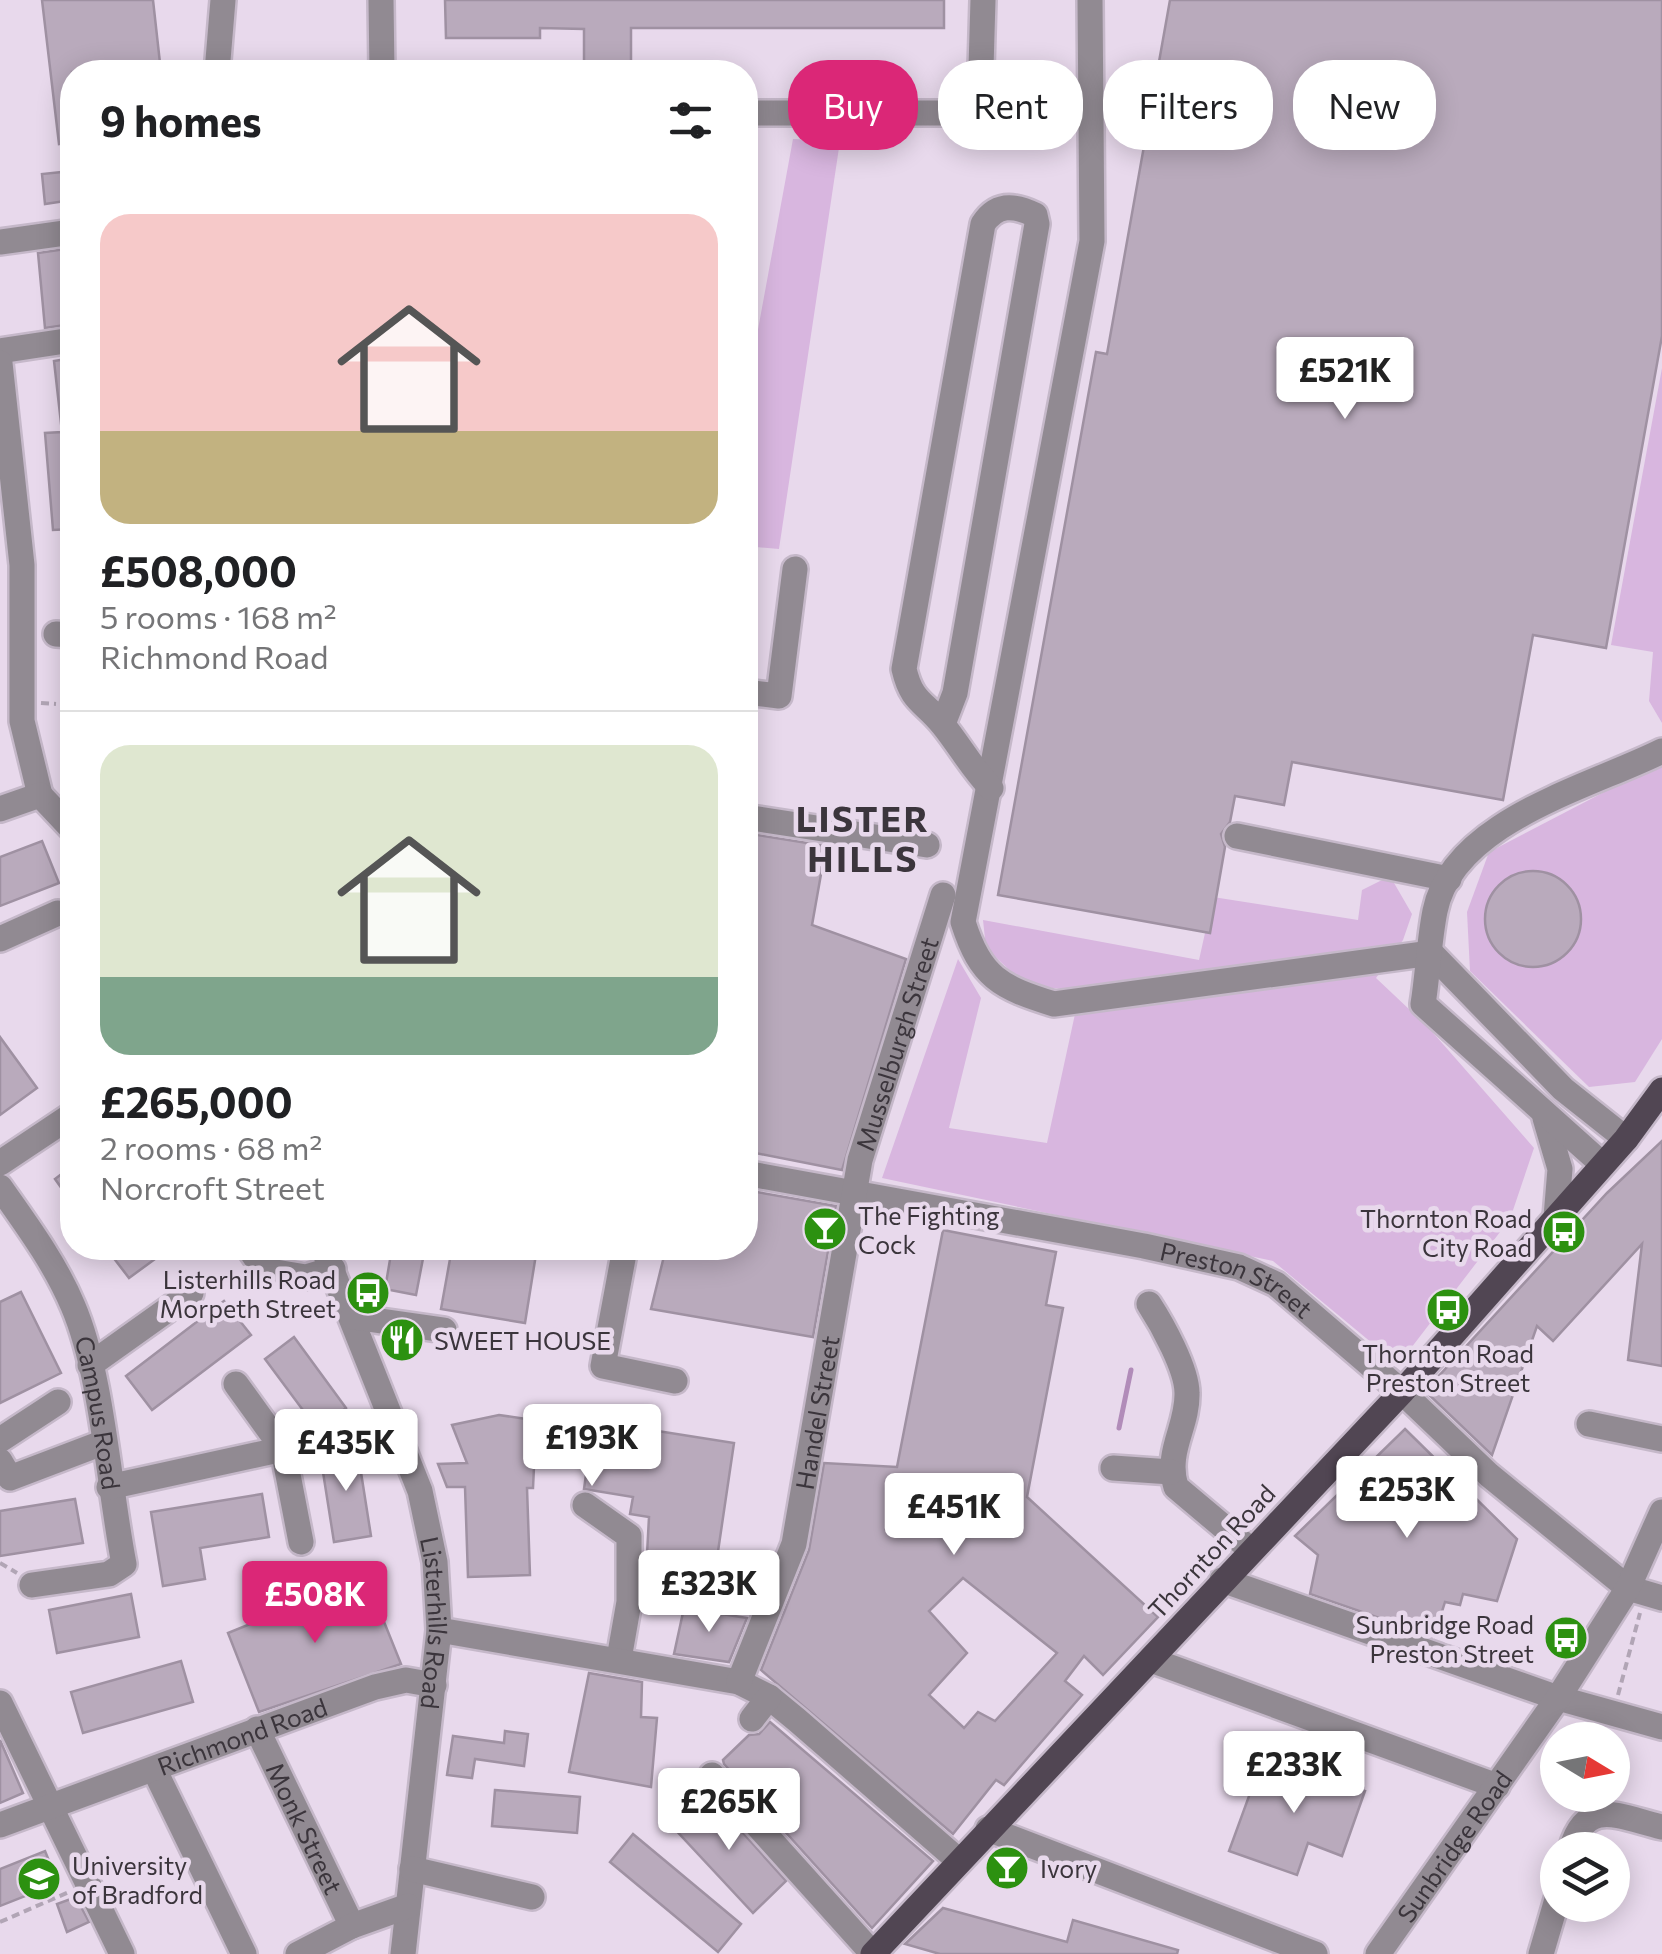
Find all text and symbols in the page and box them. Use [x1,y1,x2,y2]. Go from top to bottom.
chip: Buy [788,60,918,150]
chip: Rent [938,60,1083,150]
chip: Filters [1103,60,1273,150]
chip: New [1293,60,1436,150]
icon: filters [663,93,718,148]
text: 9 homes [100,94,262,146]
icon: home [319,279,499,459]
pin: £521K [1275,337,1415,422]
text: £521K [1298,349,1392,389]
text: £508,000 [100,544,297,596]
text: 5 rooms · 168 m² [100,596,337,636]
text: Richmond Road [100,636,329,676]
district label: LISTER HILLS [796,796,930,879]
icon: home [319,810,499,990]
street label: Musselburgh Street [849,933,944,1154]
text: £265,000 [100,1075,293,1127]
text: 2 rooms · 68 m² [100,1127,322,1167]
text: Norcroft Street [100,1167,325,1207]
place label: The Fighting Cock [858,1200,1000,1259]
place label: Thornton Road City Road [1360,1203,1532,1262]
bar icon: The Fighting Cock [802,1206,848,1252]
bus stop icon: Thornton Road City Road [1541,1209,1587,1255]
street label: Preston Street [1157,1235,1319,1324]
place label: Listerhills Road Morpeth Street [159,1264,336,1323]
bus stop icon: Listerhills Road Morpeth Street [345,1270,391,1316]
bus stop icon: Thornton Road Preston Street [1425,1287,1471,1333]
restaurant icon: SWEET HOUSE [379,1317,425,1363]
place label: SWEET HOUSE [434,1325,611,1355]
street label: Campus Road [70,1332,127,1491]
street label: Handel Street [789,1333,845,1492]
place label: Thornton Road Preston Street [1362,1338,1534,1397]
pin: £193K [522,1404,662,1489]
pin: £435K [276,1409,416,1494]
text: £193K [545,1416,639,1456]
text: £435K [297,1421,395,1461]
pin: £253K [1337,1456,1477,1541]
text: £253K [1358,1468,1456,1508]
pin: £451K [884,1473,1024,1558]
street label: Thornton Road [1141,1478,1281,1624]
text: £451K [907,1485,1001,1525]
street label: Listerhills Road [415,1534,454,1711]
pin: £323K [639,1550,779,1635]
pin: £508K [245,1561,385,1646]
text: £323K [660,1562,758,1602]
text: £508K [264,1573,366,1613]
place label: Sunbridge Road Preston Street [1356,1609,1534,1668]
bus stop icon: Sunbridge Road Preston Street [1543,1615,1589,1661]
street label: Richmond Road [153,1691,331,1781]
north arrow [1540,1722,1630,1812]
map controls [1540,1722,1630,1922]
pin: £233K [1224,1731,1364,1816]
text: £233K [1245,1743,1343,1783]
street label: Monk Street [260,1758,349,1899]
street label: Sunbridge Road [1390,1764,1517,1928]
pin: £265K [659,1768,799,1853]
text: £265K [680,1780,778,1820]
button: layers [1540,1832,1630,1922]
bar icon: Ivory [984,1845,1030,1891]
place label: University of Bradford [72,1850,203,1909]
place label: Ivory [1040,1853,1097,1883]
school or university icon: University of Bradford [16,1856,62,1902]

